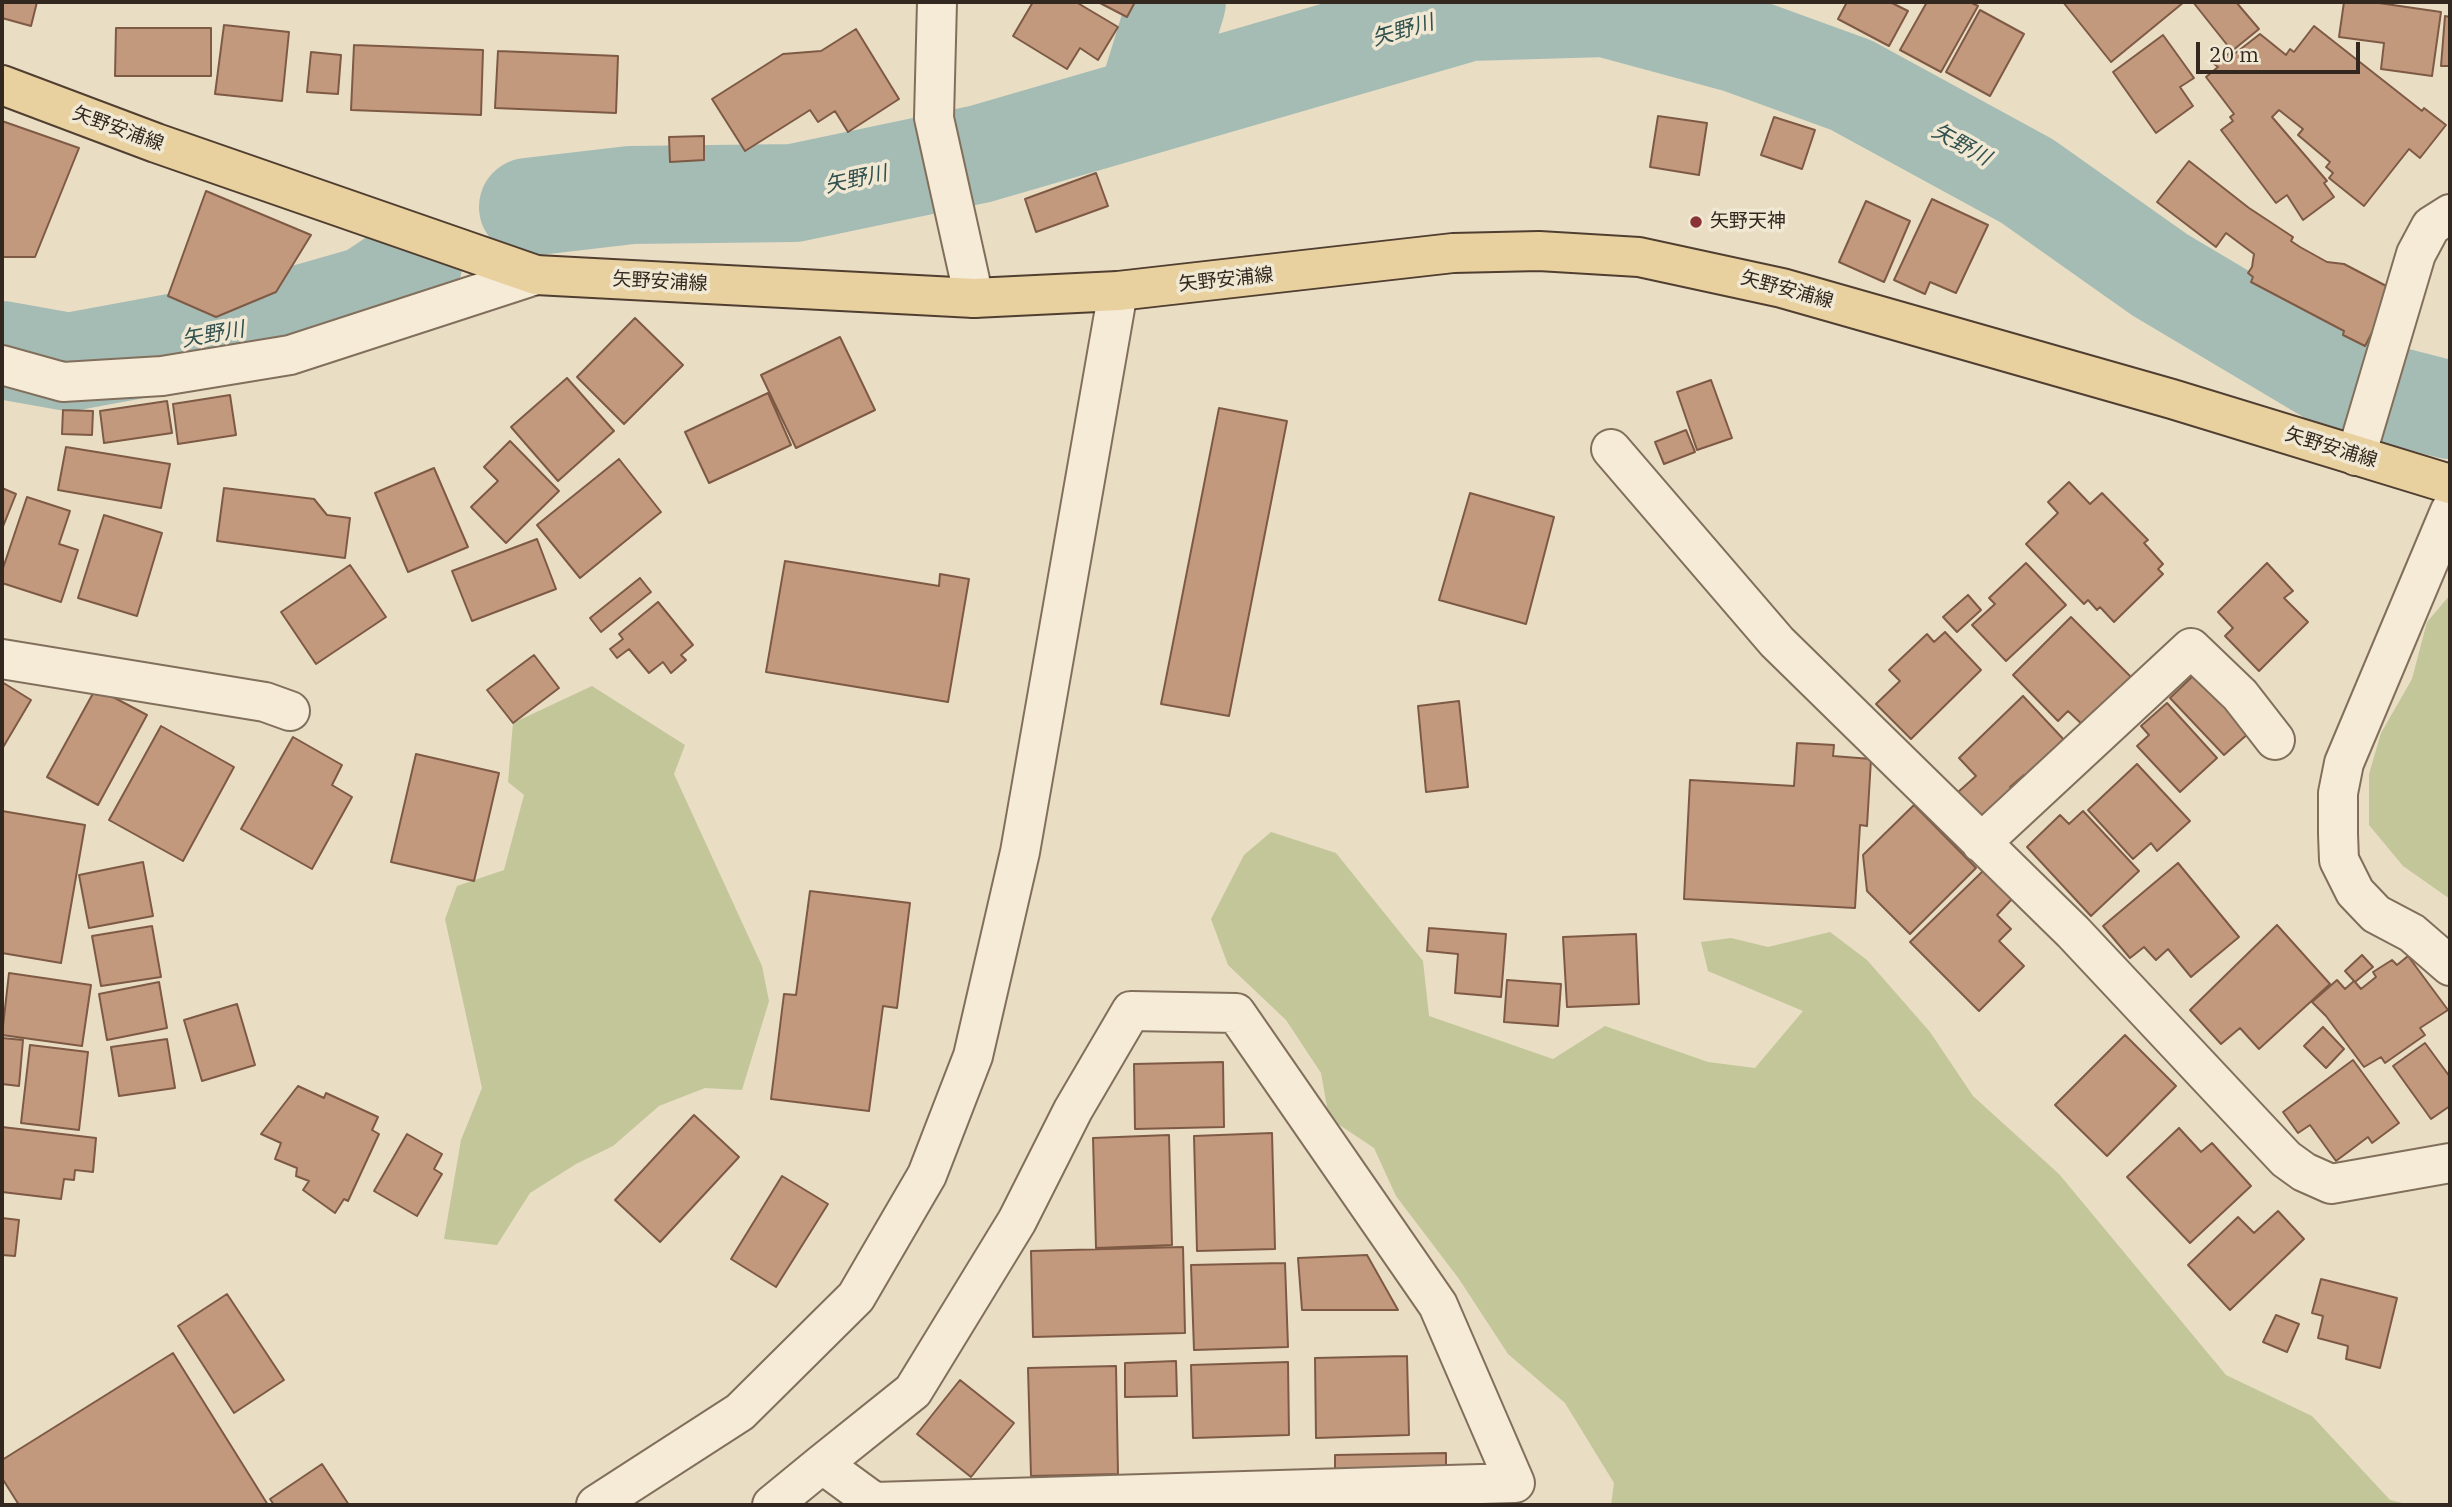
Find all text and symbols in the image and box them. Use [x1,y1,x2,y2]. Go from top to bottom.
water label: 矢野川 [1369,10,1437,52]
scale bar [2200,28,2364,72]
text: 20 m [2209,40,2259,68]
street label: 矢野安浦線 [69,102,167,156]
water label: 矢野川 [1927,119,1995,171]
water label: 矢野川 [823,161,889,199]
place label: 矢野天神 [1710,211,1786,233]
marker: 矢野天神 [1688,214,1704,230]
street label: 矢野安浦線 [1178,264,1274,296]
street label: 矢野安浦線 [1738,267,1836,313]
street label: 矢野安浦線 [612,268,708,296]
water label: 矢野川 [180,317,246,353]
street label: 矢野安浦線 [2282,423,2380,473]

